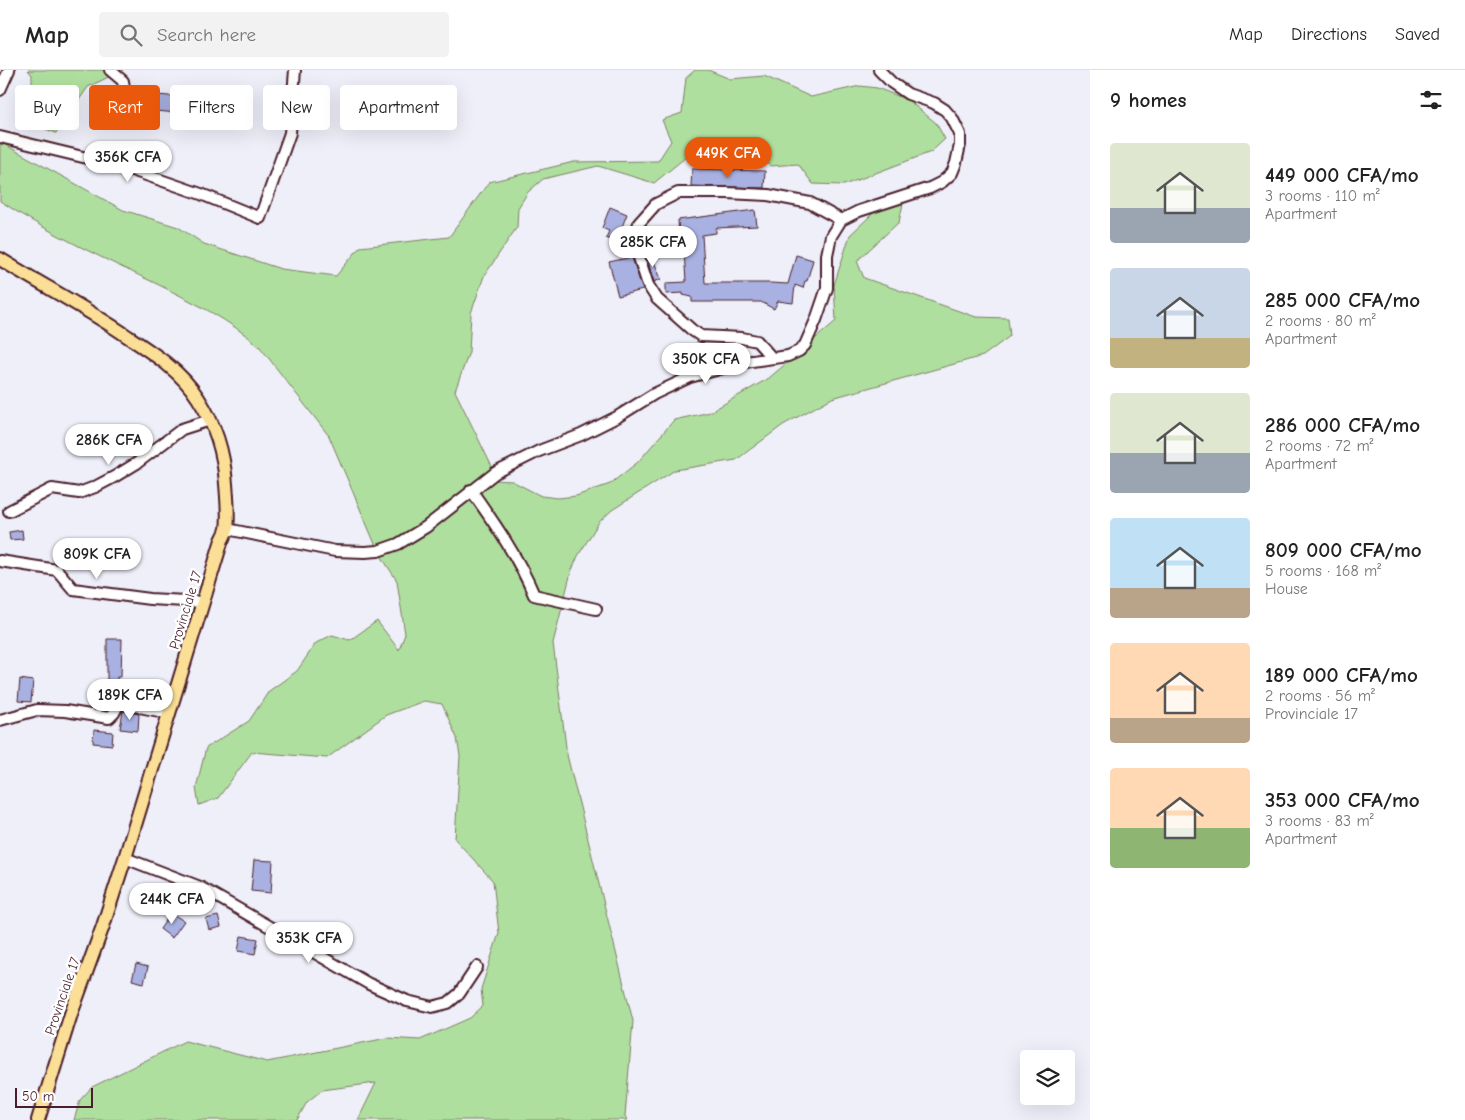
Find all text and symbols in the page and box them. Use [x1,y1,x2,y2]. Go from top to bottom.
search box [99,12,449,57]
text: Map [25,21,69,49]
icon: search [117,21,145,49]
text: Search here [157,24,256,46]
text: Map [1229,24,1263,45]
text: Directions [1291,24,1367,45]
text: Saved [1395,24,1440,45]
chip: Buy [15,85,79,130]
chip: Rent [89,85,160,130]
chip: Filters [170,85,253,130]
chip: New [263,85,330,130]
chip: Apartment [340,85,457,130]
icon: filters [1417,86,1445,114]
text: 9 homes [1110,88,1186,112]
pin: 449K CFA [676,136,780,179]
pin: 356K CFA [76,140,180,183]
text: 449K CFA [696,144,760,162]
text: 356K CFA [95,148,161,166]
icon: home [1150,163,1210,223]
text: 449 000 CFA/mo [1265,163,1419,187]
text: 3 rooms · 110 m² [1265,187,1380,205]
text: Apartment [1265,205,1337,223]
pin: 285K CFA [601,226,705,268]
text: 285K CFA [620,233,686,251]
icon: home [1150,288,1210,348]
text: 285 000 CFA/mo [1265,288,1420,312]
text: 2 rooms · 80 m² [1265,312,1376,330]
text: Apartment [1265,330,1337,348]
pin: 350K CFA [654,342,758,385]
text: 350K CFA [673,350,739,368]
icon: home [1150,413,1210,473]
text: 286 000 CFA/mo [1265,413,1420,437]
pin: 286K CFA [57,424,161,466]
text: 286K CFA [76,431,142,449]
text: 2 rooms · 72 m² [1265,437,1374,455]
text: Apartment [1265,455,1337,473]
pin: 809K CFA [45,538,149,580]
icon: home [1150,538,1210,598]
text: 809 000 CFA/mo [1265,538,1422,562]
text: 809K CFA [63,545,131,563]
text: 5 rooms · 168 m² [1265,562,1381,580]
street label: Provinciale 17 [165,568,206,651]
text: House [1265,580,1308,598]
icon: home [1150,663,1210,723]
text: 189 000 CFA/mo [1265,663,1418,687]
pin: 189K CFA [78,678,182,721]
text: 189K CFA [98,686,162,704]
text: 2 rooms · 56 m² [1265,687,1375,705]
text: Provinciale 17 [1265,705,1358,723]
icon: home [1150,788,1210,848]
text: 353 000 CFA/mo [1265,788,1420,812]
text: 3 rooms · 83 m² [1265,812,1374,830]
text: Apartment [1265,830,1337,848]
pin: 244K CFA [120,882,224,925]
text: 244K CFA [140,890,204,908]
pin: 353K CFA [257,922,361,964]
text: 353K CFA [276,929,342,947]
street label: Provinciale 17 [41,955,84,1037]
map controls [1020,1050,1075,1105]
button: layers [1020,1050,1075,1105]
scale bar [15,1085,92,1108]
text: 50 m [22,1088,54,1105]

